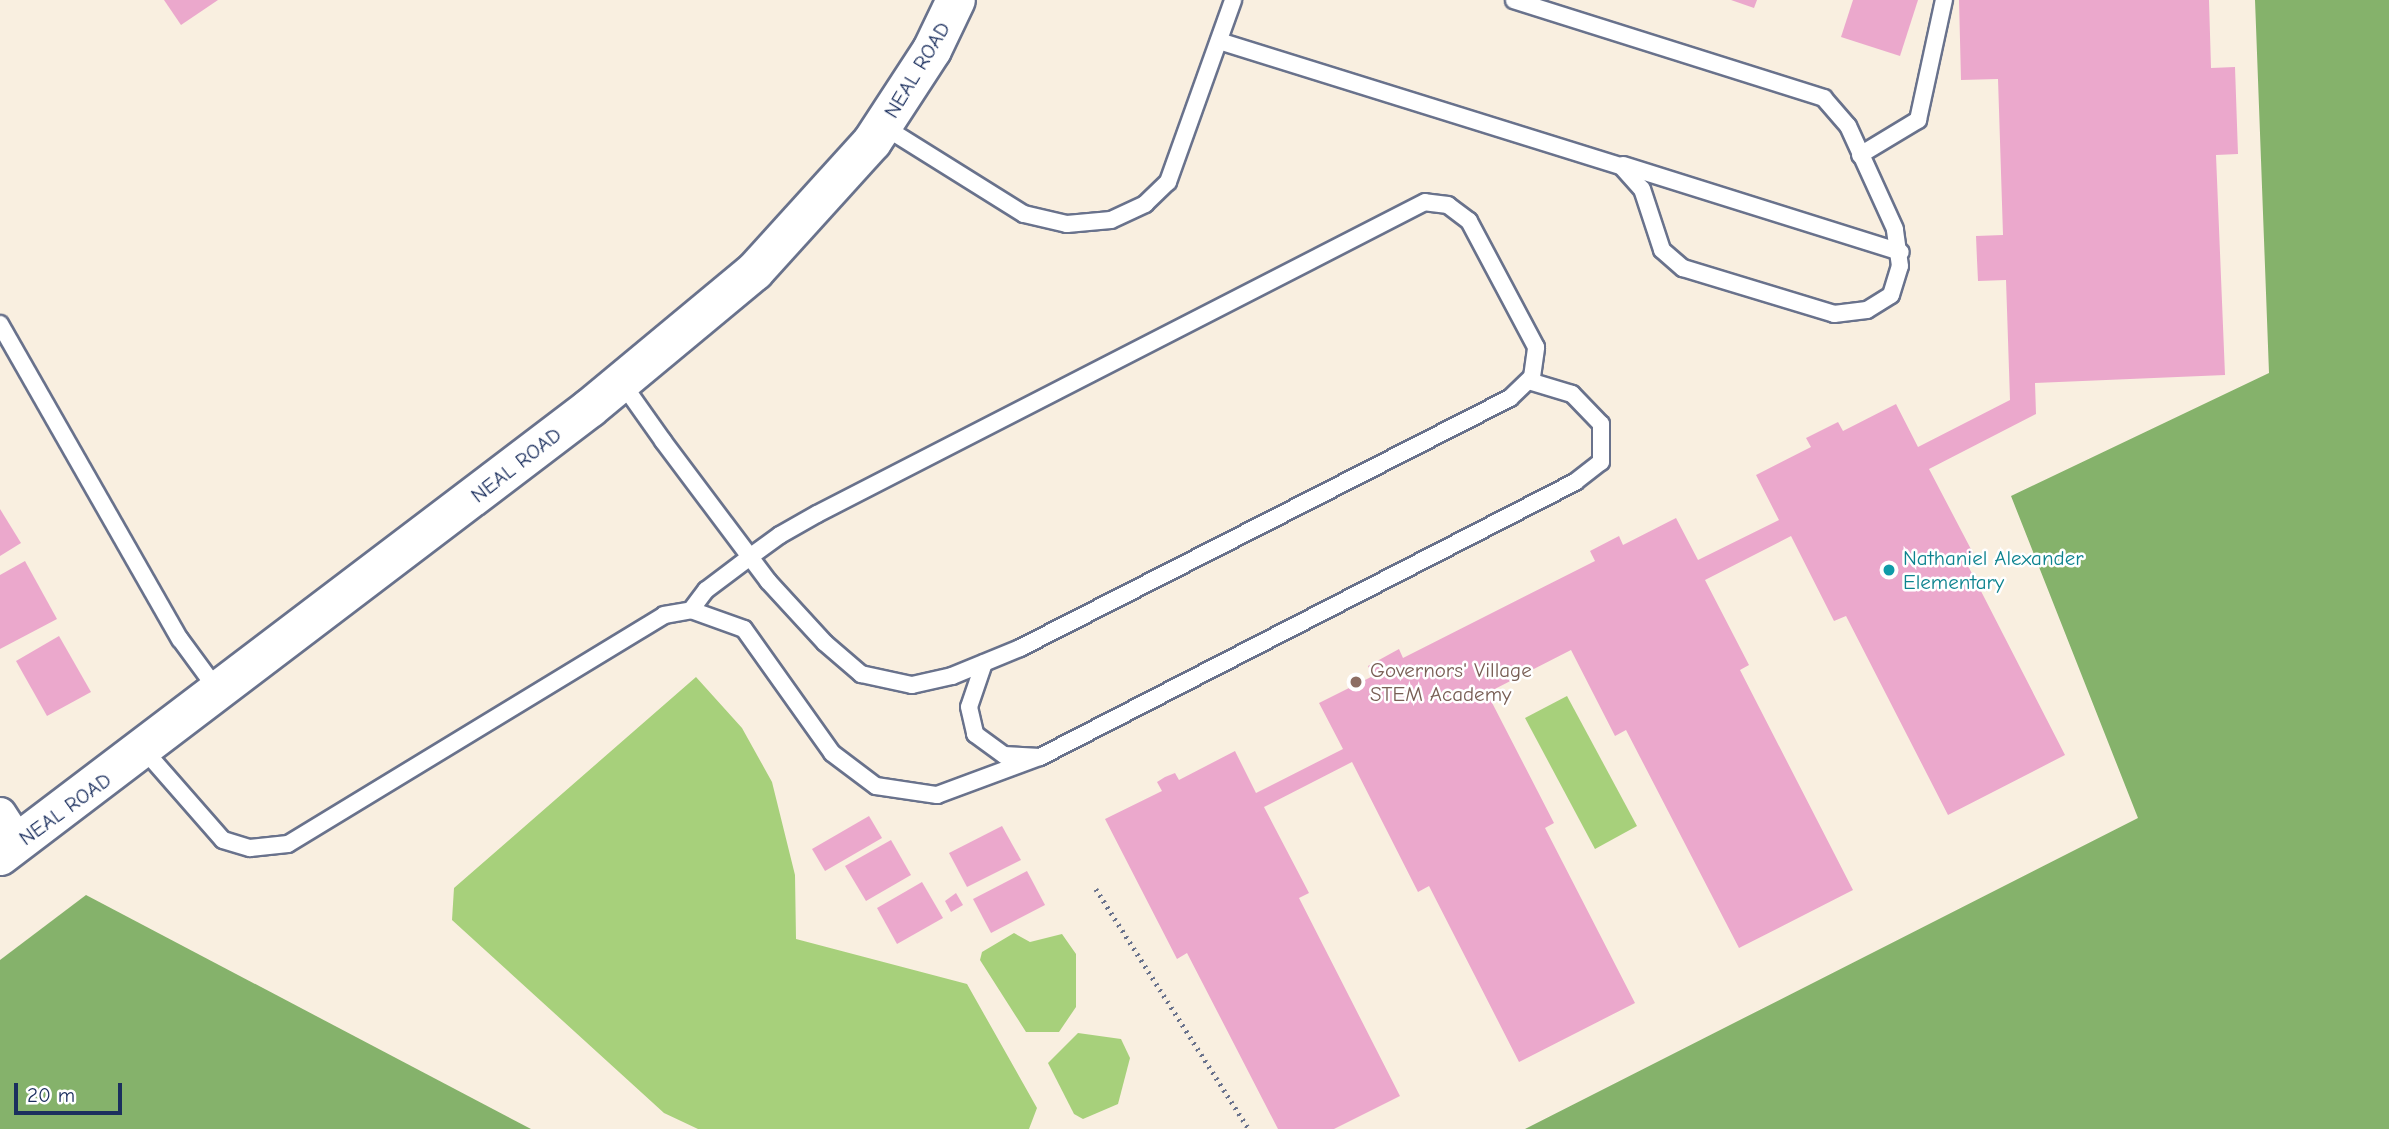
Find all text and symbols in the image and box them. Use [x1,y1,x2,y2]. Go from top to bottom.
street label: NEAL ROAD [878,17,956,123]
street label: NEAL ROAD [466,422,566,508]
place label: Nathaniel Alexander Elementary [1903,545,2084,595]
marker: Nathaniel Alexander Elementary [1881,562,1897,578]
place label: Governors' Village STEM Academy [1370,657,1532,707]
marker: Governors' Village STEM Academy [1348,674,1364,690]
street label: NEAL ROAD [14,767,116,851]
scale bar [18,1070,126,1114]
text: 20 m [27,1083,75,1107]

